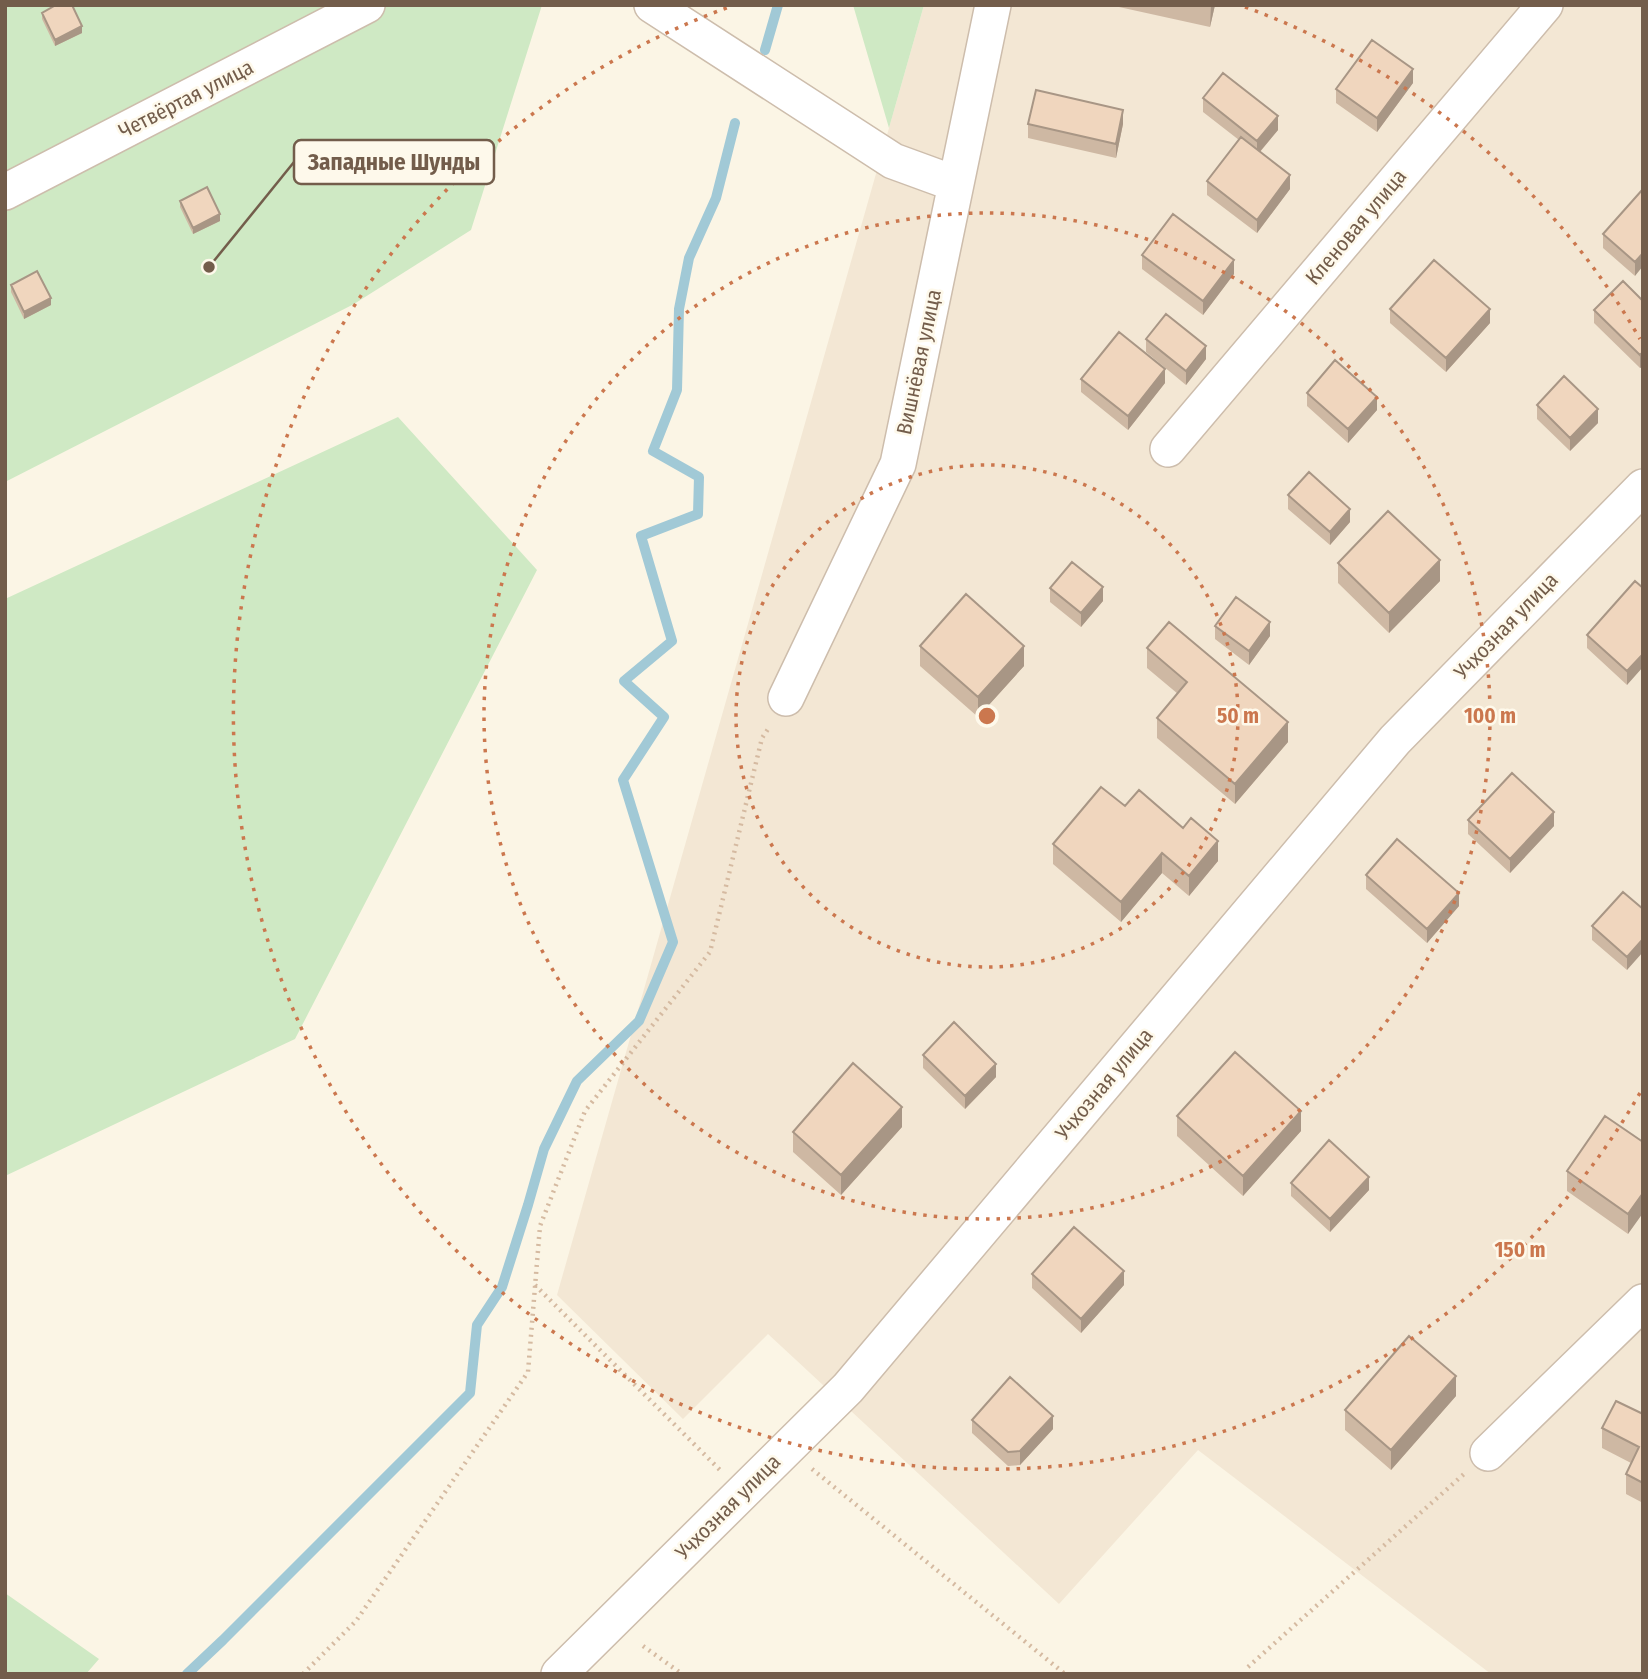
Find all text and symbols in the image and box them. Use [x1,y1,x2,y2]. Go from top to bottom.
street label: Четвёртая улица [114,54,258,144]
callout: Западные Шунды [294,140,494,184]
text: Западные Шунды [307,148,480,176]
street label: Кленовая улица [1300,164,1412,290]
street label: Вишнёвая улица [891,287,947,437]
street label: Учхозная улица [1448,567,1563,686]
text: 50 m [1217,703,1259,729]
text: 100 m [1464,703,1516,729]
centre of rings [975,704,999,728]
street label: Учхозная улица [1049,1023,1158,1146]
text: 150 m [1494,1237,1546,1263]
street label: Учхозная улица [669,1449,786,1566]

